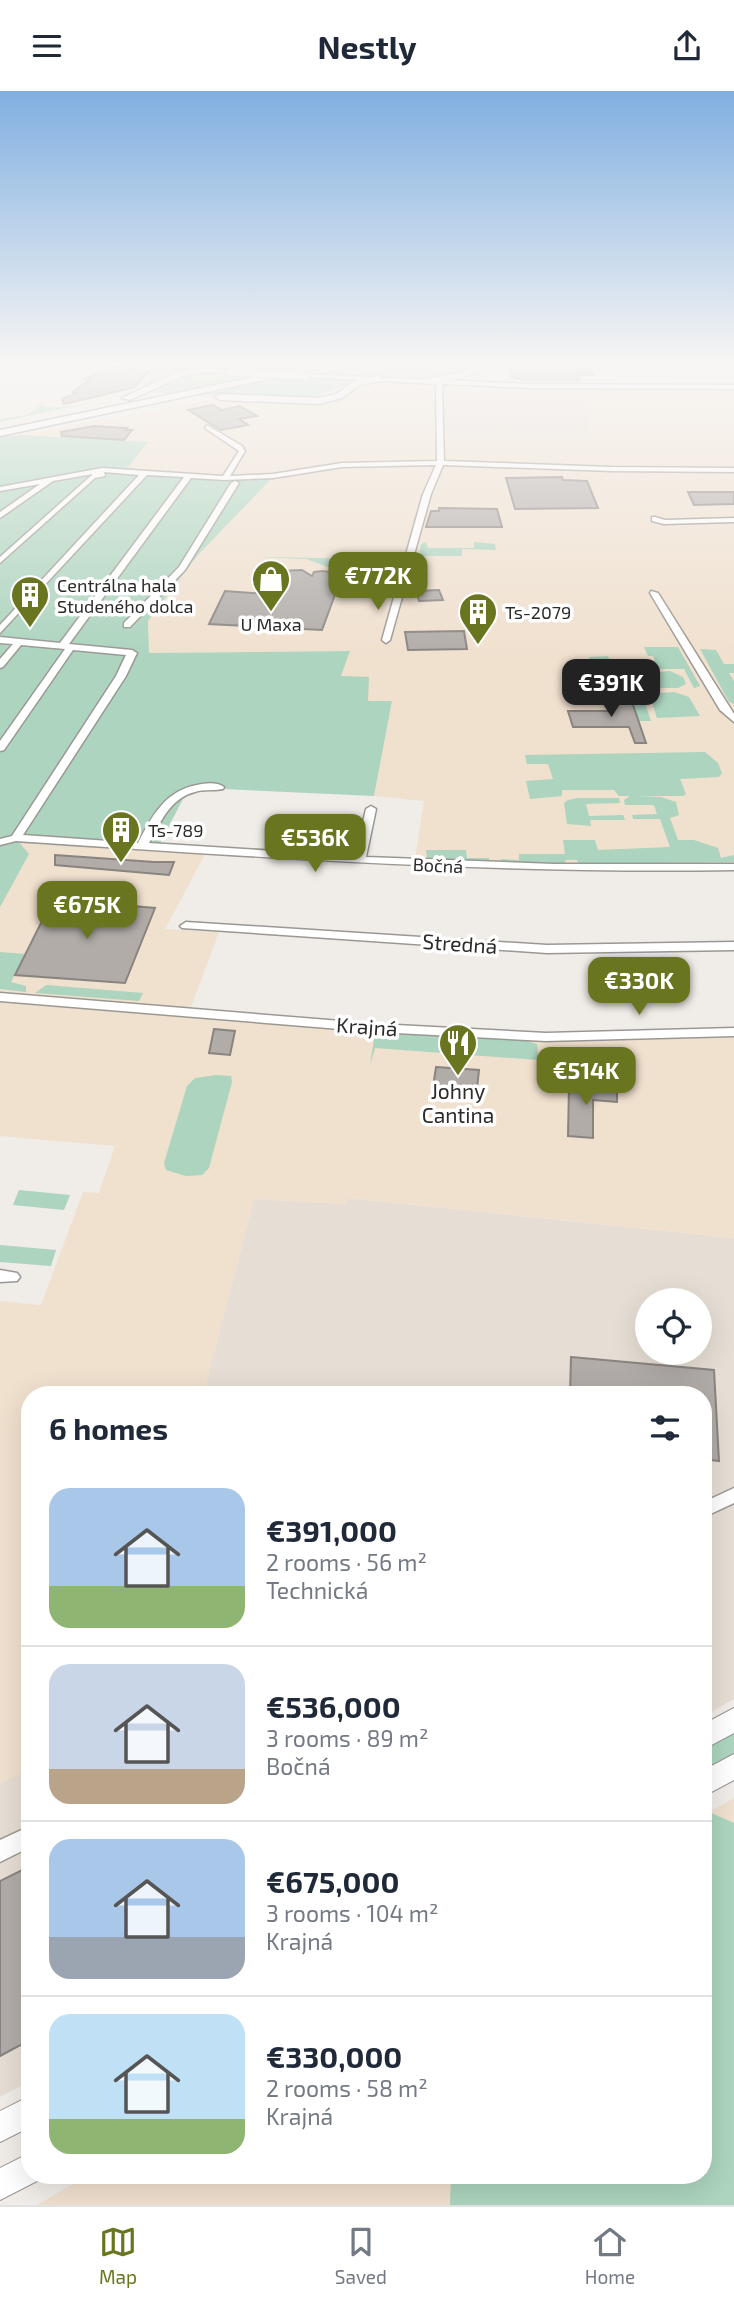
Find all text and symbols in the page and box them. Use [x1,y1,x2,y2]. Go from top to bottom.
icon: menu [28,27,66,65]
text: Nestly [317,27,417,65]
icon: share [668,27,706,65]
pin: €772K [329,553,427,612]
shop icon: U Maxa [250,558,292,613]
text: €772K [345,561,412,589]
building icon: Centrálna hala Studeného dolca [9,574,51,629]
place label: Centrálna hala Studeného dolca [57,574,193,617]
building icon: Ts-2079 [457,591,499,646]
place label: Ts-2079 [505,601,571,623]
place label: U Maxa [240,613,302,635]
pin: €391K [562,659,660,719]
text: €391K [578,668,644,696]
building icon: Ts-789 [100,809,142,864]
pin: €536K [266,815,364,874]
place label: Ts-789 [148,819,204,841]
text: €536K [281,823,349,851]
street label: Bočná [412,853,464,877]
pin: €675K [38,881,136,941]
text: €675K [53,890,121,918]
street label: Stredná [422,928,498,958]
pin: €330K [590,957,688,1017]
text: €330K [604,966,674,994]
street label: Krajná [335,1011,398,1042]
restaurant icon: Johny Cantina [437,1022,479,1077]
pin: €514K [537,1047,635,1107]
text: €514K [553,1056,619,1084]
place label: Johny Cantina [422,1078,494,1127]
map controls [635,1288,712,1365]
button: locate [635,1288,712,1365]
icon: filters [646,1409,684,1447]
text: 6 homes [49,1410,168,1446]
text: €391,000 [266,1512,397,1548]
icon: home [105,1516,189,1600]
text: 2 rooms · 56 m² [266,1548,427,1576]
text: Technická [266,1576,368,1604]
text: €536,000 [266,1688,401,1724]
icon: home [105,1692,189,1776]
text: 3 rooms · 89 m² [266,1724,428,1752]
text: Bočná [266,1752,331,1780]
text: €675,000 [266,1863,399,1899]
icon: home [105,1867,189,1951]
text: 3 rooms · 104 m² [266,1899,438,1927]
text: Krajná [266,1927,333,1955]
text: €330,000 [266,2038,402,2074]
icon: home [105,2042,189,2126]
text: 2 rooms · 58 m² [266,2074,428,2102]
text: Krajná [266,2102,333,2130]
tab: Map [99,2223,137,2288]
tab: Saved [335,2223,387,2288]
tab: Home [585,2223,635,2288]

